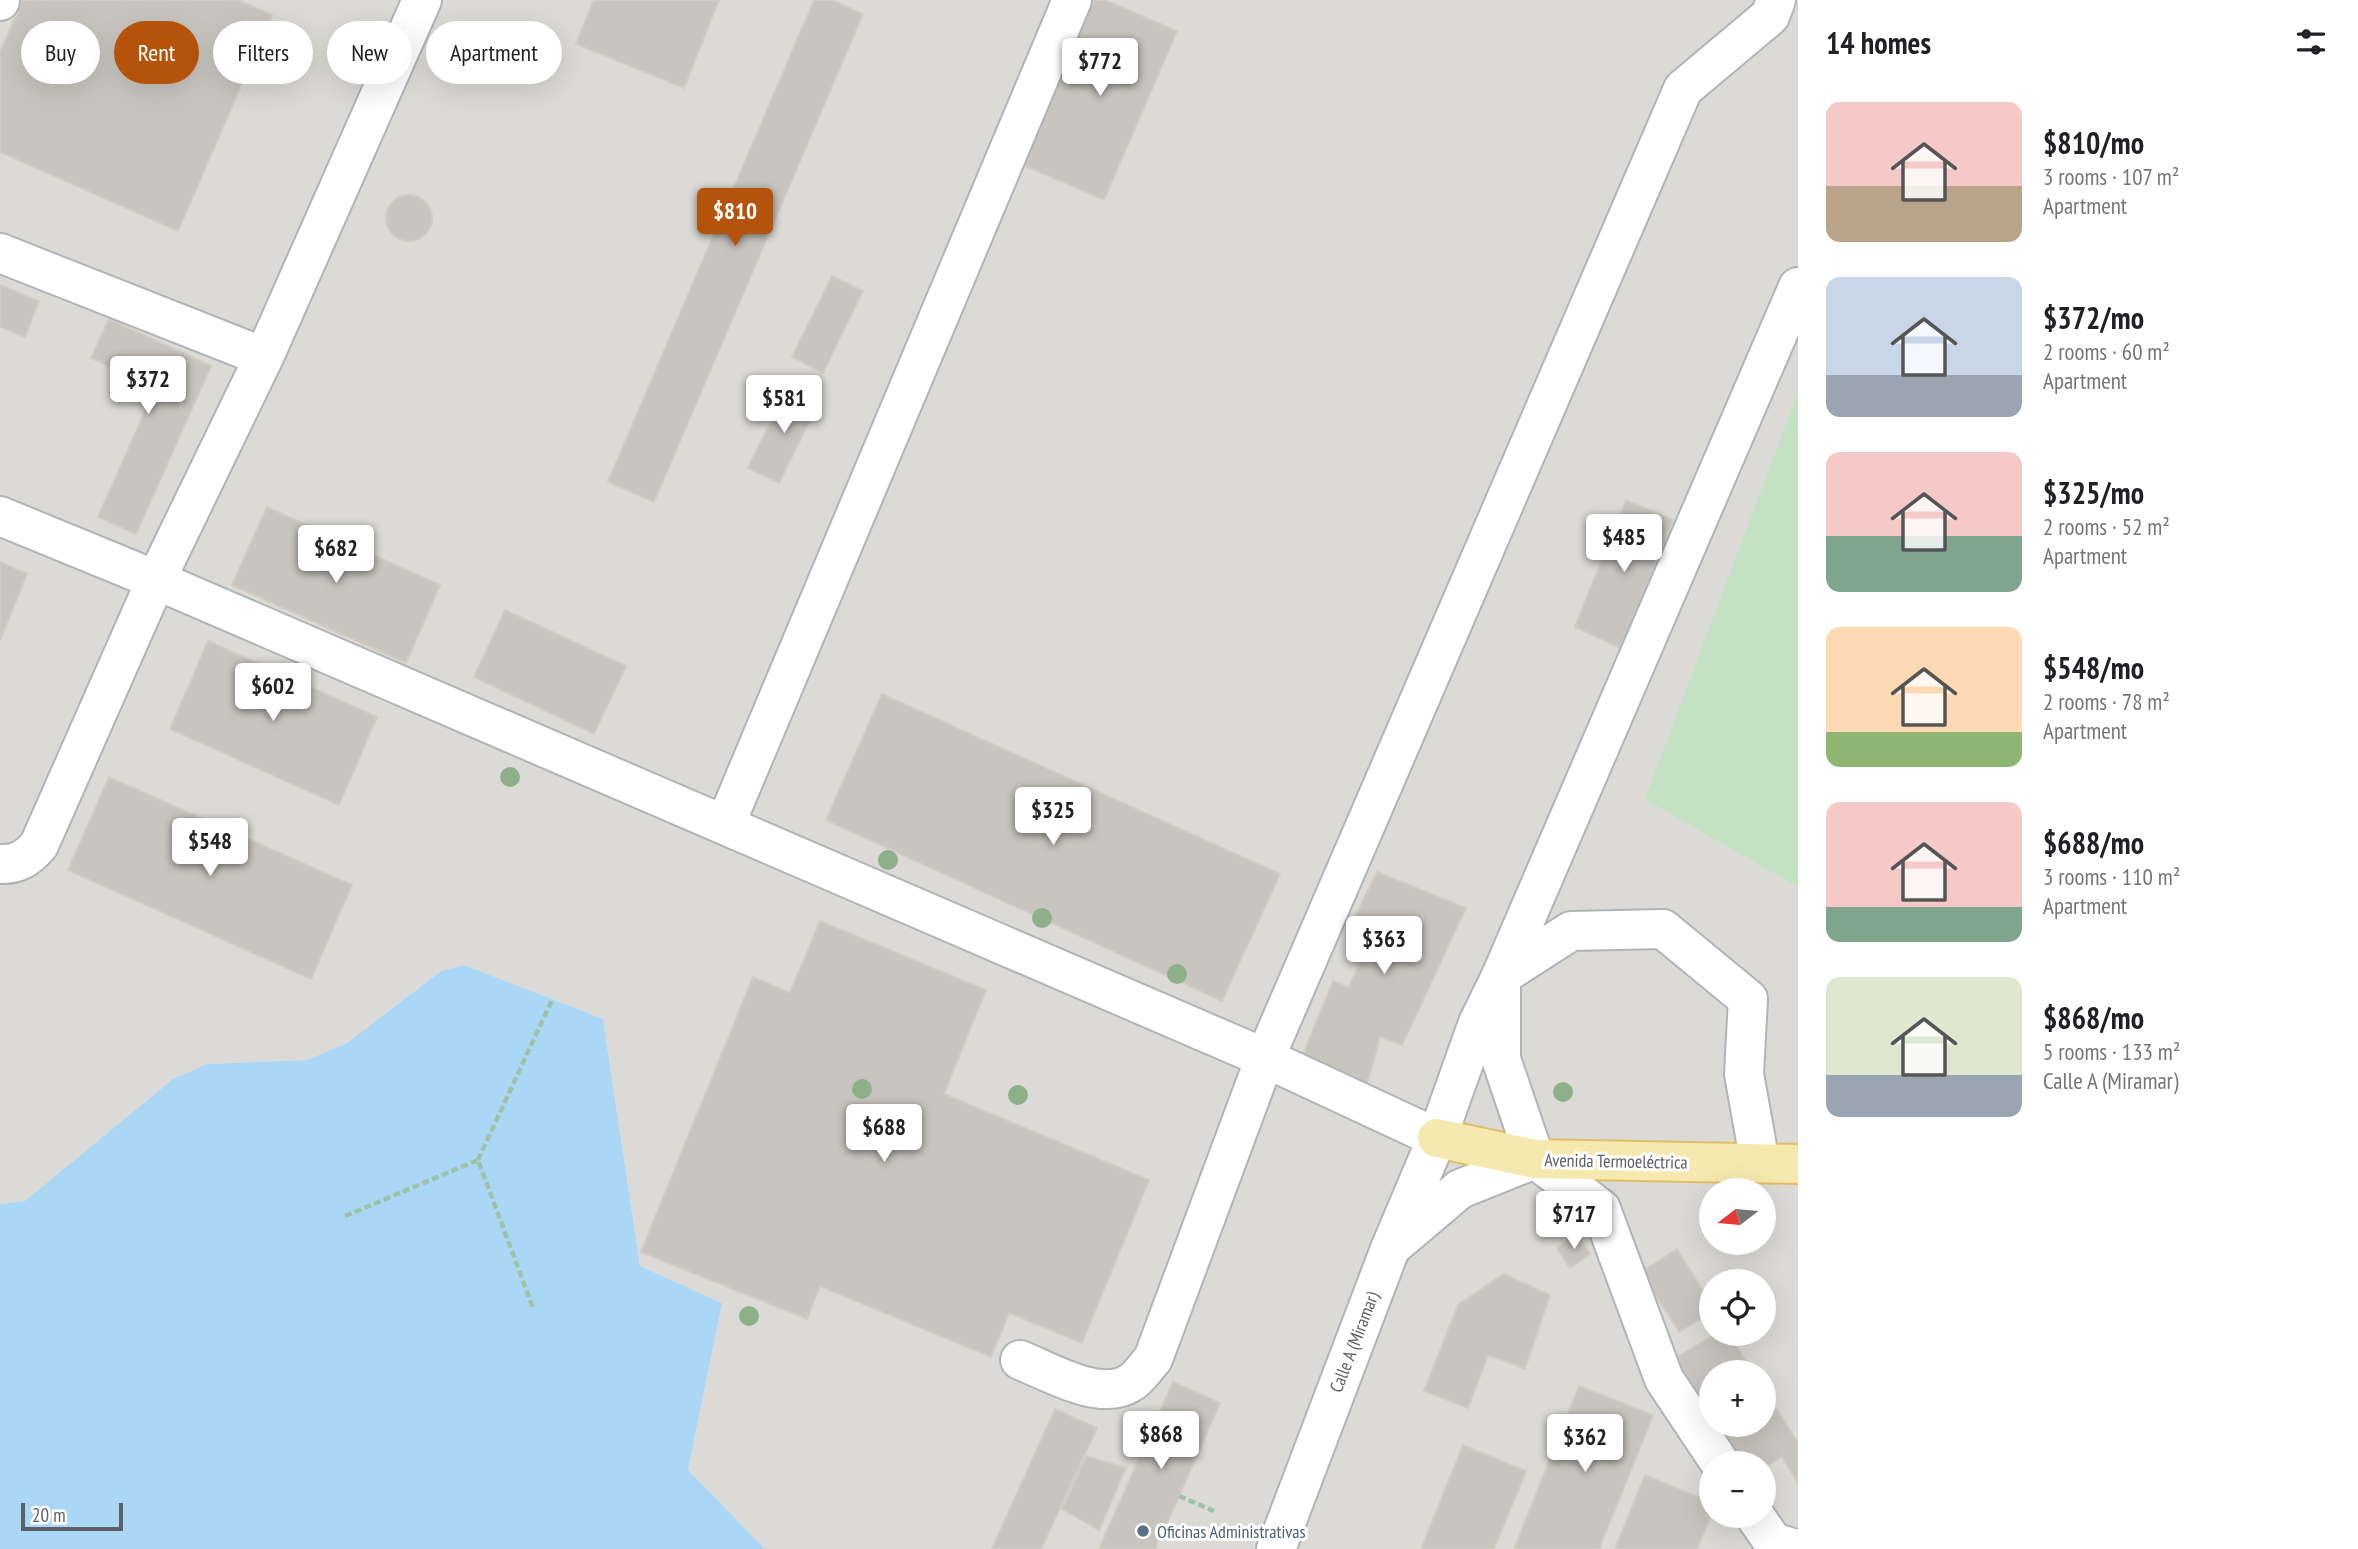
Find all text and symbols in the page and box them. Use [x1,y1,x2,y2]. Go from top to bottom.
chip: Buy [21,21,100,84]
chip: Rent [114,21,199,84]
chip: Filters [213,21,313,84]
chip: New [327,21,412,84]
chip: Apartment [426,21,562,84]
text: 14 homes [1826,23,1931,62]
icon: filters [2292,23,2330,61]
pin: $772 [1059,38,1141,98]
text: $772 [1078,46,1122,75]
text: $810/mo [2043,123,2144,162]
icon: home [1882,130,1966,214]
text: 3 rooms · 107 m² [2043,162,2179,191]
pin: $810 [694,188,776,248]
text: Apartment [2043,191,2127,220]
text: $810 [713,196,757,225]
text: $372/mo [2043,298,2144,337]
icon: home [1882,305,1966,389]
text: 2 rooms · 60 m² [2043,337,2170,366]
pin: $372 [107,356,189,416]
text: $372 [126,364,170,393]
text: Apartment [2043,366,2127,395]
pin: $581 [743,376,825,435]
text: $581 [762,383,806,412]
text: $325/mo [2043,473,2144,512]
icon: home [1882,480,1966,564]
text: 2 rooms · 52 m² [2043,512,2170,541]
pin: $485 [1583,514,1665,574]
text: $485 [1602,522,1646,551]
pin: $682 [295,526,377,585]
text: $682 [314,533,358,562]
text: Apartment [2043,541,2127,570]
text: $548/mo [2043,648,2144,687]
icon: home [1882,655,1966,739]
pin: $602 [232,664,314,723]
text: $602 [251,671,295,700]
text: 2 rooms · 78 m² [2043,687,2170,716]
text: Apartment [2043,716,2127,745]
pin: $325 [1012,788,1094,847]
text: $325 [1031,795,1075,824]
pin: $548 [169,818,251,878]
text: $688/mo [2043,823,2144,862]
text: $548 [188,826,232,855]
icon: home [1882,830,1966,914]
text: 3 rooms · 110 m² [2043,862,2180,891]
text: Apartment [2043,891,2127,920]
pin: $363 [1343,916,1425,976]
text: $363 [1362,924,1406,953]
text: $868/mo [2043,998,2144,1037]
icon: home [1882,1005,1966,1089]
text: 5 rooms · 133 m² [2043,1037,2180,1066]
text: Calle A (Miramar) [2043,1066,2178,1095]
pin: $688 [843,1104,925,1164]
text: $688 [862,1112,906,1141]
street label: Avenida Termoeléctrica [1544,1148,1688,1174]
north arrow [1699,1178,1776,1255]
map controls [1699,1178,1776,1528]
pin: $717 [1533,1192,1615,1251]
text: $717 [1552,1199,1596,1228]
button: locate [1699,1269,1776,1346]
street label: Calle A (Miramar) [1324,1288,1384,1396]
button: + [1699,1360,1776,1437]
pin: $868 [1120,1412,1202,1471]
pin: $362 [1544,1414,1626,1474]
text: $868 [1139,1419,1183,1448]
text: $362 [1563,1422,1607,1451]
button: − [1699,1451,1776,1528]
scale bar [21,1500,122,1532]
text: 20 m [32,1503,66,1527]
place label: Oficinas Administrativas [1157,1520,1306,1543]
marker: Oficinas Administrativas [1135,1523,1151,1539]

